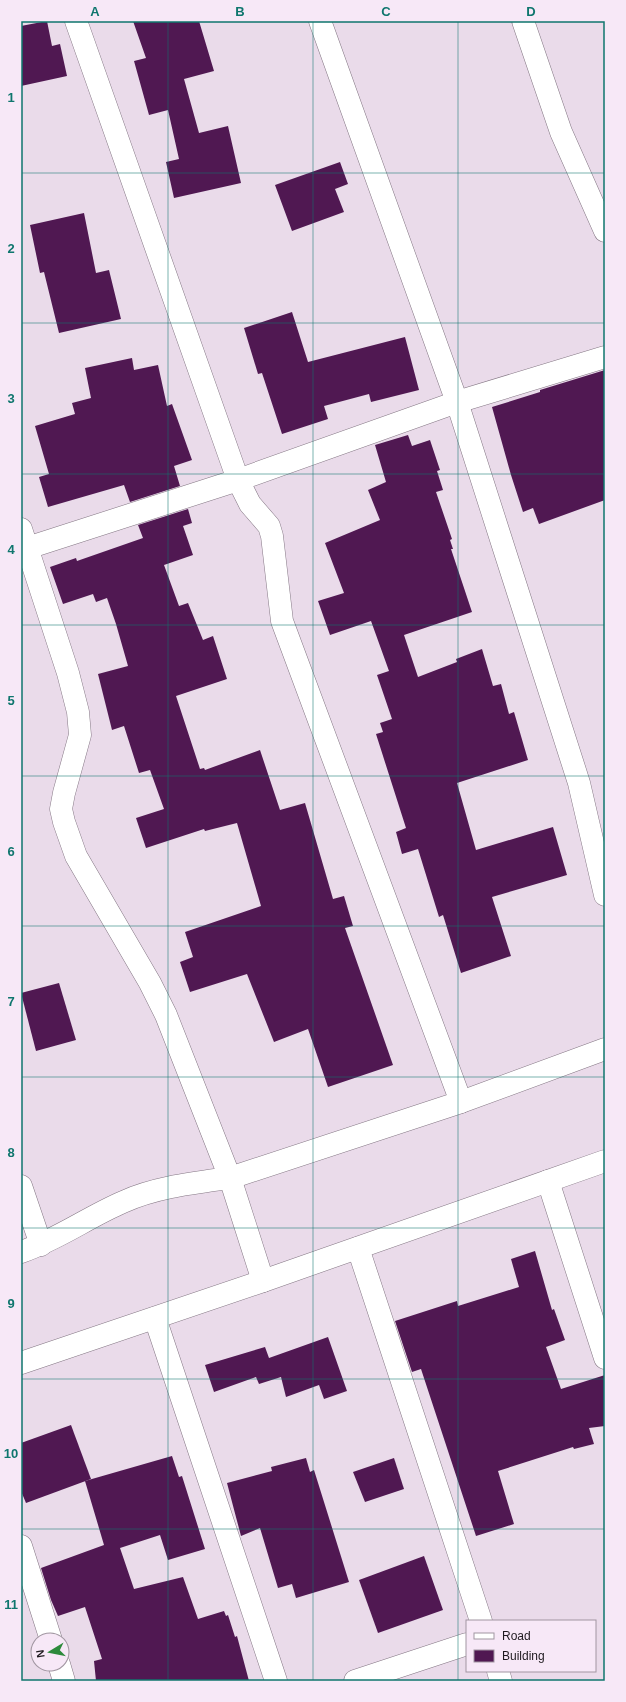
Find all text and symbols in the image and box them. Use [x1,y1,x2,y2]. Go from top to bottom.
text: A [90,4,100,19]
text: B [235,4,245,19]
text: C [381,4,391,19]
text: D [526,4,536,19]
text: 1 [7,90,15,105]
text: 2 [7,241,15,256]
text: 3 [7,391,15,406]
text: 4 [7,542,15,557]
text: 5 [7,693,15,708]
text: 6 [7,844,15,859]
text: 7 [7,994,15,1009]
text: 8 [7,1145,15,1160]
text: 9 [7,1296,15,1311]
text: 10 [4,1446,18,1461]
text: 11 [4,1597,18,1612]
legend [466,1620,596,1672]
text: Road [502,1629,531,1643]
north arrow [30,1632,70,1672]
text: N [34,1649,47,1659]
text: Building [502,1649,545,1663]

